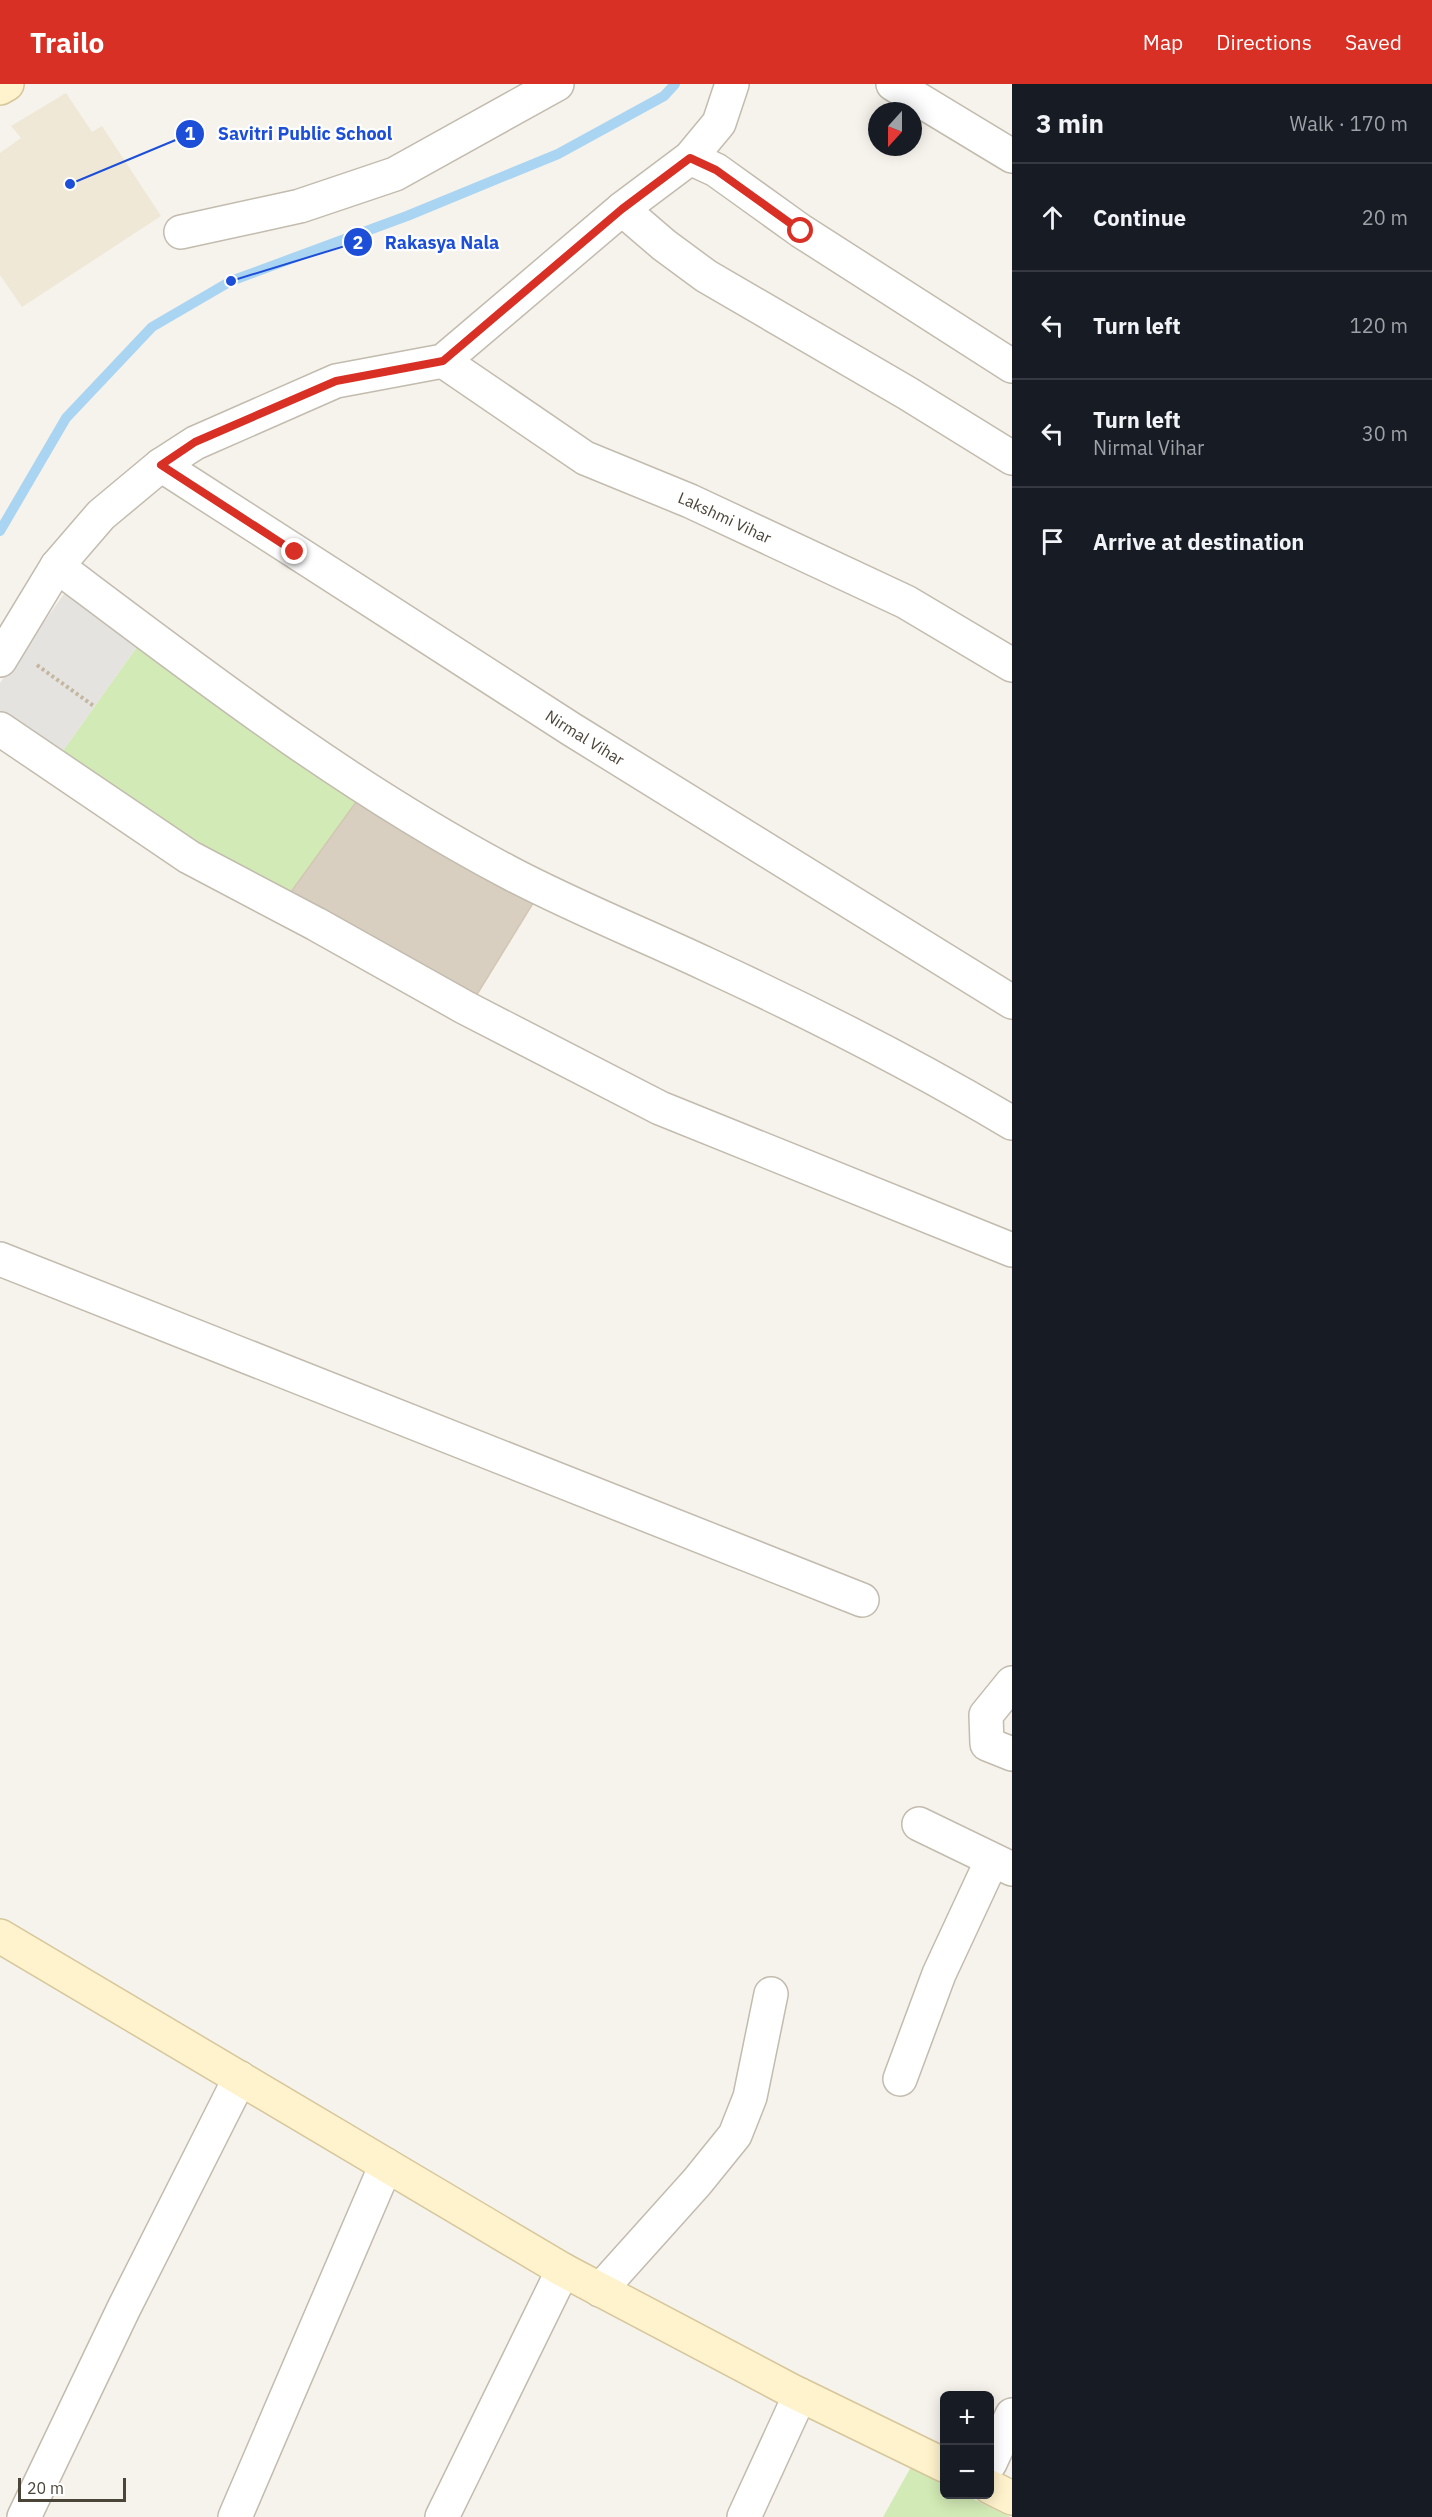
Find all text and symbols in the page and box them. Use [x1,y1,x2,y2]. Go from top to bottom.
text: Trailo [30,24,104,61]
text: Map [1143,28,1183,56]
text: Directions [1216,28,1312,56]
text: Saved [1345,28,1402,56]
north arrow [868,102,922,156]
text: 3 min [1036,106,1104,140]
text: Walk · 170 m [1290,110,1408,137]
callout: Savitri Public School [175,116,404,152]
text: 1 [185,122,196,145]
text: Savitri Public School [218,122,393,145]
icon: ahead [1036,201,1069,234]
text: Continue [1093,203,1186,232]
text: 20 m [1362,204,1408,231]
route start [787,217,813,243]
callout: Rakasya Nala [343,224,511,260]
text: 2 [353,231,363,254]
text: Rakasya Nala [385,231,499,254]
icon: left [1036,309,1069,342]
text: Turn left [1093,311,1181,340]
text: 120 m [1350,312,1408,339]
text: Turn left [1093,405,1181,434]
icon: left [1036,417,1069,450]
text: 30 m [1362,420,1408,447]
text: Nirmal Vihar [1093,434,1204,461]
street label: Lakshmi Vihar [675,487,775,548]
icon: arrive [1036,525,1069,558]
text: Arrive at destination [1093,527,1304,556]
route end [281,538,307,564]
street label: Nirmal Vihar [542,705,628,770]
map controls [940,2391,994,2499]
button: + [940,2391,994,2445]
button: − [940,2445,994,2499]
scale bar [18,2475,126,2502]
text: 20 m [27,2478,64,2498]

